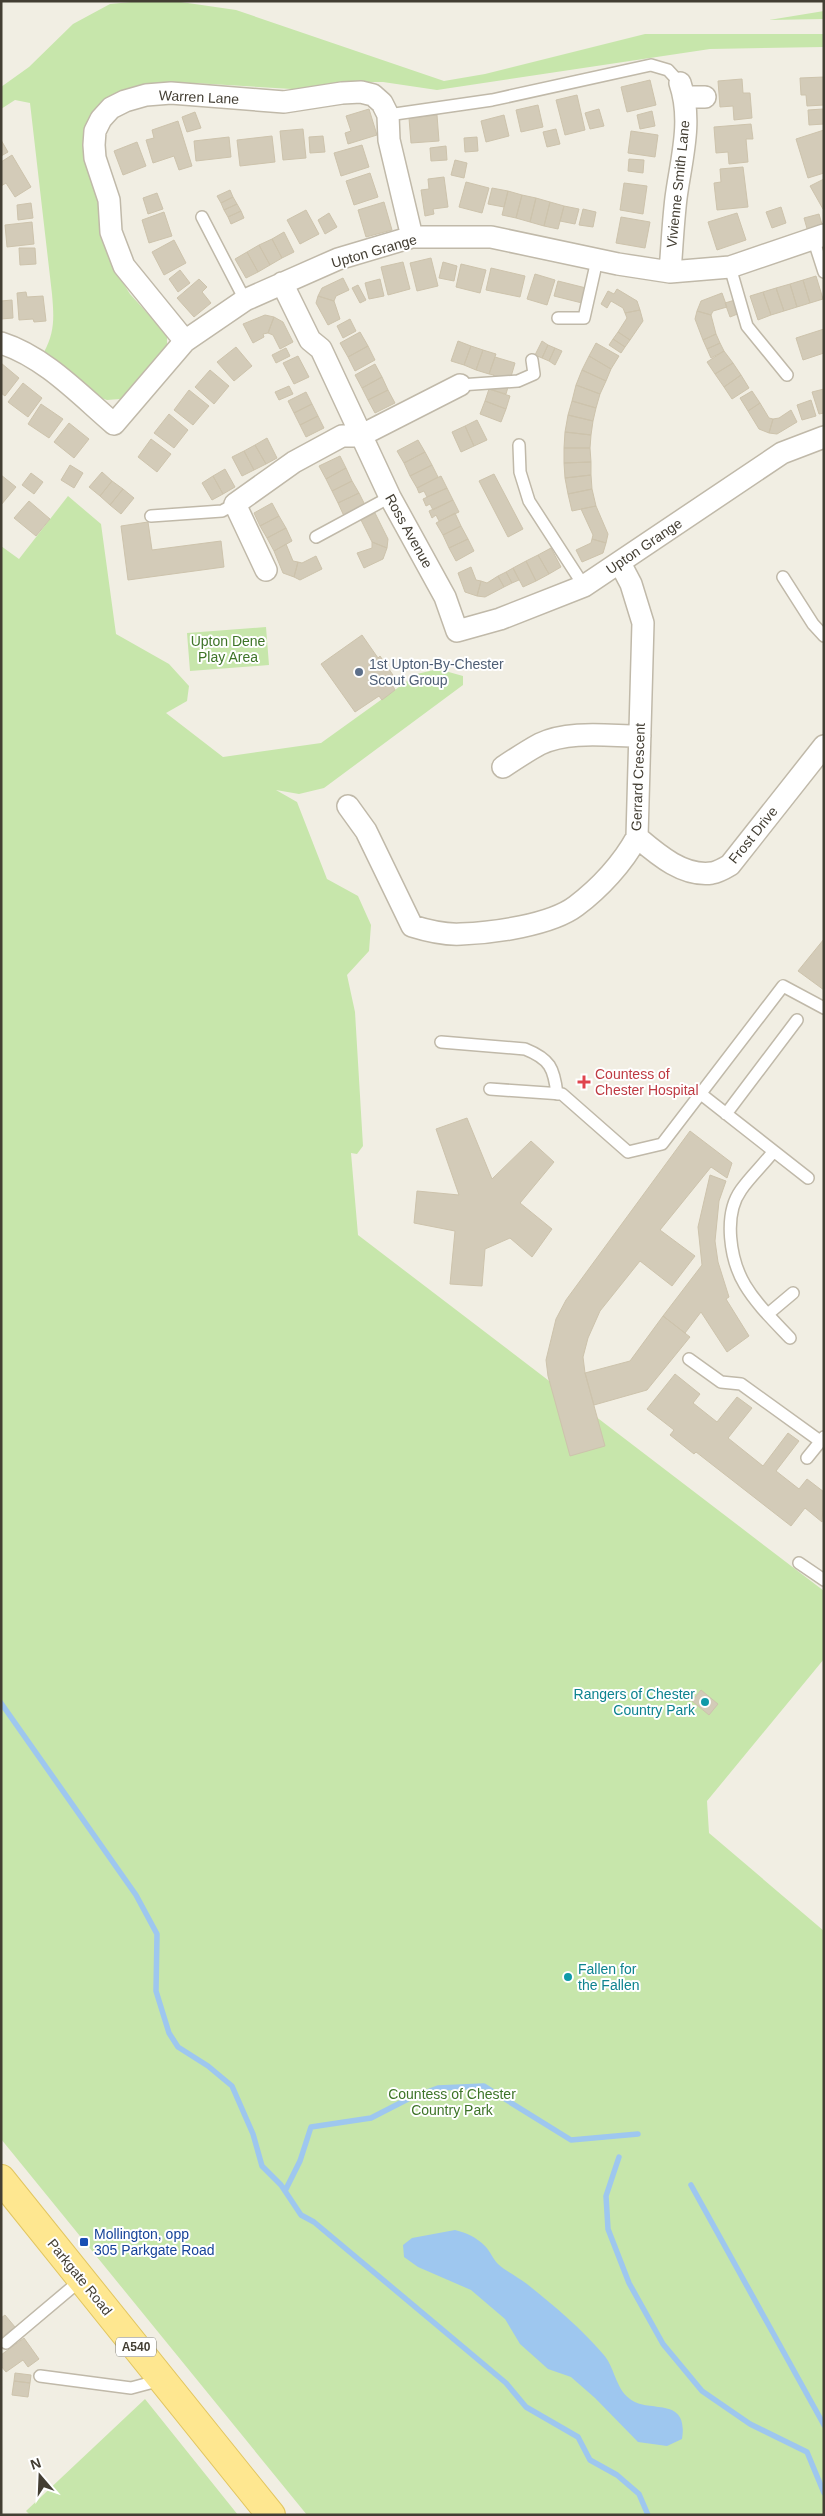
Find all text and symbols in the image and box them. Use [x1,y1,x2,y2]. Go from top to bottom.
street label: Warren Lane [158,87,240,107]
street label: Vivienne Smith Lane [663,119,693,249]
street label: Upton Grange [330,231,419,271]
street label: Ross Avenue [382,491,436,571]
street label: Upton Grange [603,515,685,577]
park label: Upton Dene Play Area [191,633,266,665]
place label: 1st Upton-By-Chester Scout Group [369,656,504,688]
marker: 1st Upton-By-Chester Scout Group [353,666,365,678]
street label: Gerrard Crescent [628,723,648,831]
street label: Frost Drive [725,803,781,867]
place label: Countess of Chester Hospital [595,1066,699,1098]
marker: Countess of Chester Hospital [577,1075,591,1089]
place label: Rangers of Chester Country Park [574,1686,696,1718]
marker: Rangers of Chester Country Park [699,1696,711,1708]
place label: Fallen for the Fallen [578,1961,639,1993]
marker: Fallen for the Fallen [562,1971,574,1983]
park label: Countess of Chester Country Park [388,2086,516,2118]
place label: Mollington, opp 305 Parkgate Road [94,2226,215,2258]
street label: Parkgate Road [44,2236,116,2318]
marker: Mollington, opp 305 Parkgate Road [78,2236,90,2248]
road number: A540 [116,2338,156,2356]
north arrow [15,2451,65,2501]
text: N [28,2454,43,2473]

